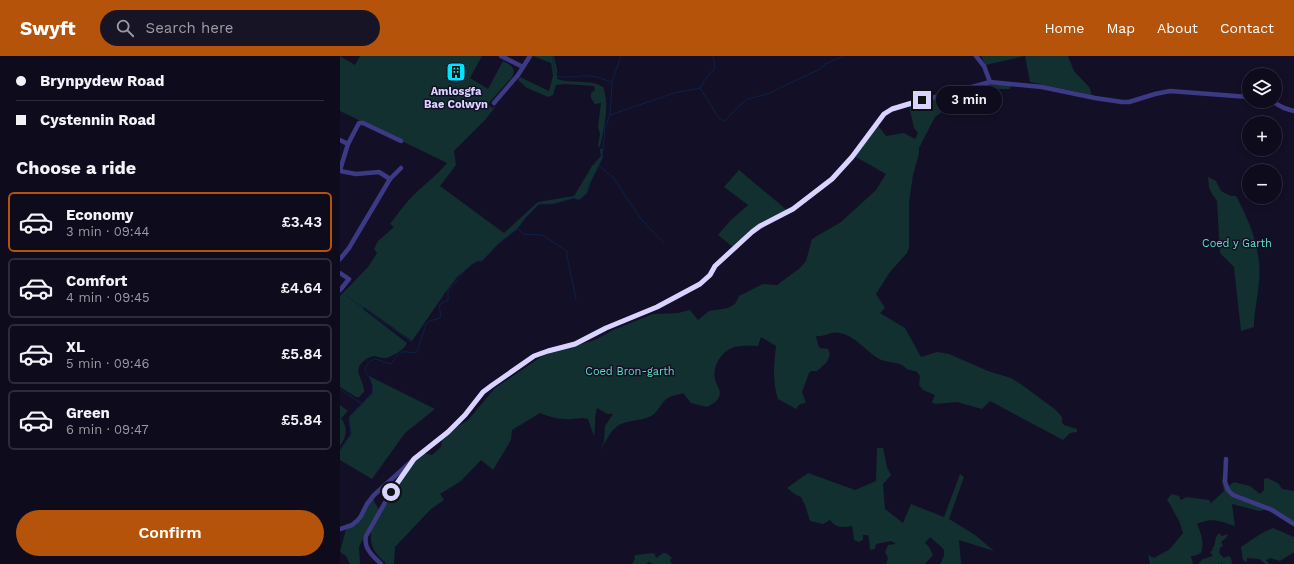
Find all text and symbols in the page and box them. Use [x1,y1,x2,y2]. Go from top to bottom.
search box [100,10,380,46]
text: Swyft [20,17,76,40]
icon: search [114,17,136,39]
text: Search here [146,19,234,37]
text: Home [1044,20,1084,36]
text: Map [1106,20,1135,36]
text: About [1157,20,1198,36]
text: Contact [1220,20,1274,36]
building icon: Amlosgfa Bae Colwyn [445,61,467,83]
map controls [1242,68,1282,204]
button: layers [1242,68,1282,108]
text: Brynpydew Road [40,72,164,90]
place label: Amlosgfa Bae Colwyn [424,85,488,111]
callout: 3 min [936,86,1002,114]
route end [913,91,931,109]
text: 3 min [951,92,987,107]
text: Cystennin Road [40,111,156,129]
button: + [1242,116,1282,156]
text: Choose a ride [16,157,136,178]
button: − [1242,164,1282,204]
icon: car [18,204,54,240]
text: Economy [66,206,133,224]
text: £3.43 [281,213,322,231]
text: 3 min · 09:44 [66,224,150,239]
park label: Coed y Garth [1202,237,1272,250]
icon: car [18,270,54,306]
text: Comfort [66,272,127,290]
text: £4.64 [281,279,322,297]
text: 4 min · 09:45 [66,290,150,305]
icon: car [18,336,54,372]
text: XL [66,338,85,356]
text: £5.84 [281,345,322,363]
text: 5 min · 09:46 [66,356,150,371]
park label: Coed Bron-garth [585,365,675,378]
icon: car [18,402,54,438]
text: Green [66,404,110,422]
text: £5.84 [281,411,322,429]
text: 6 min · 09:47 [66,422,149,437]
route start [382,483,400,501]
button: Confirm [16,510,324,556]

